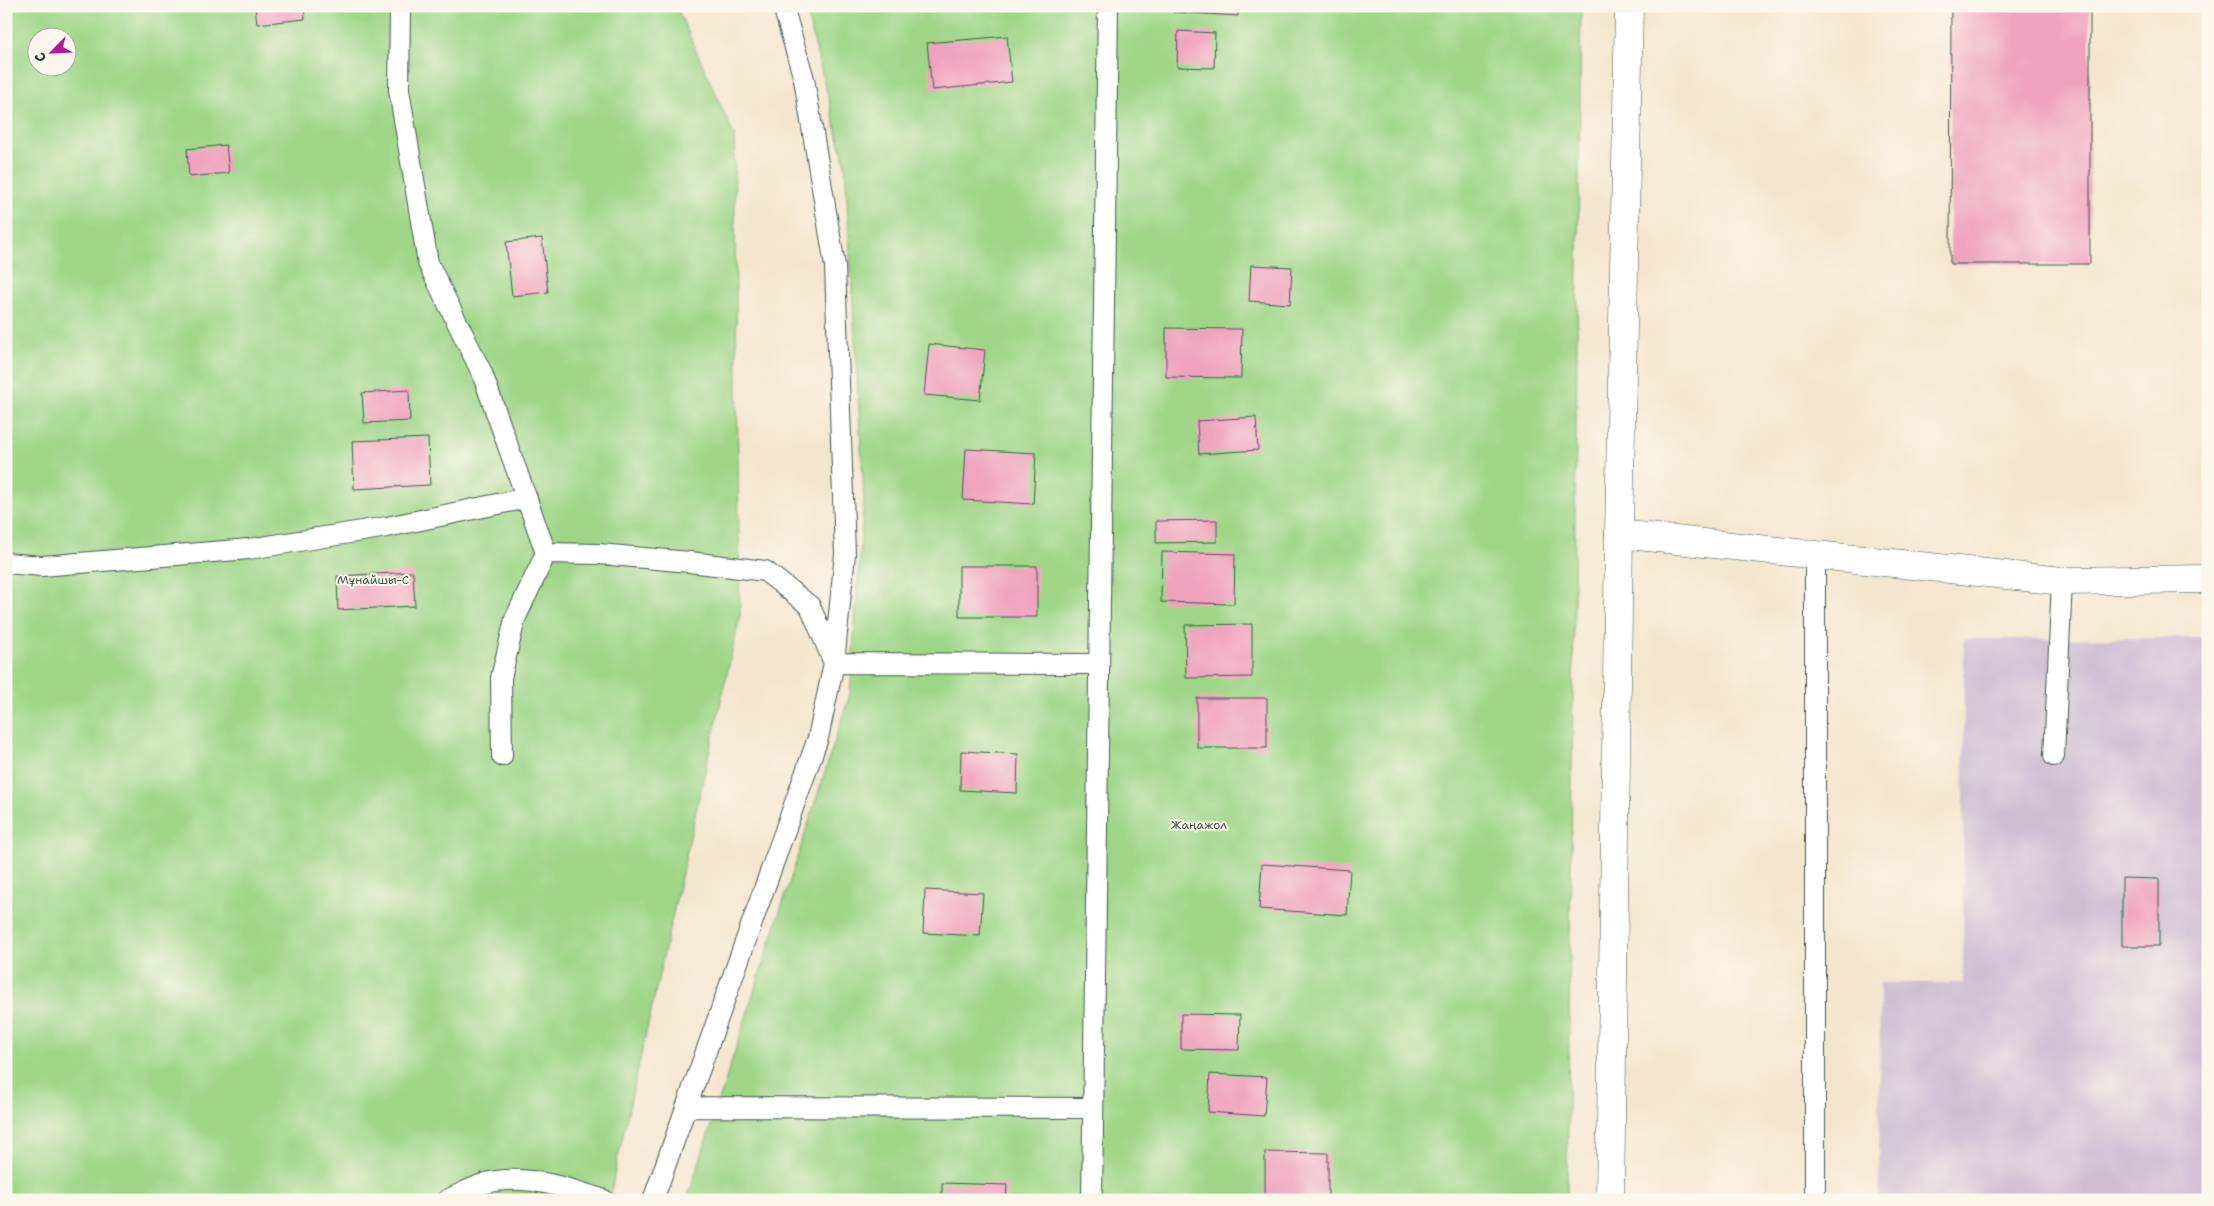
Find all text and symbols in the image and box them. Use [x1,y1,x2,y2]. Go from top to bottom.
north arrow [28,28,78,78]
text: С [30,50,50,65]
park label: Мұнайшы-С [337,572,409,588]
park label: Жаңажол [1171,817,1227,833]

